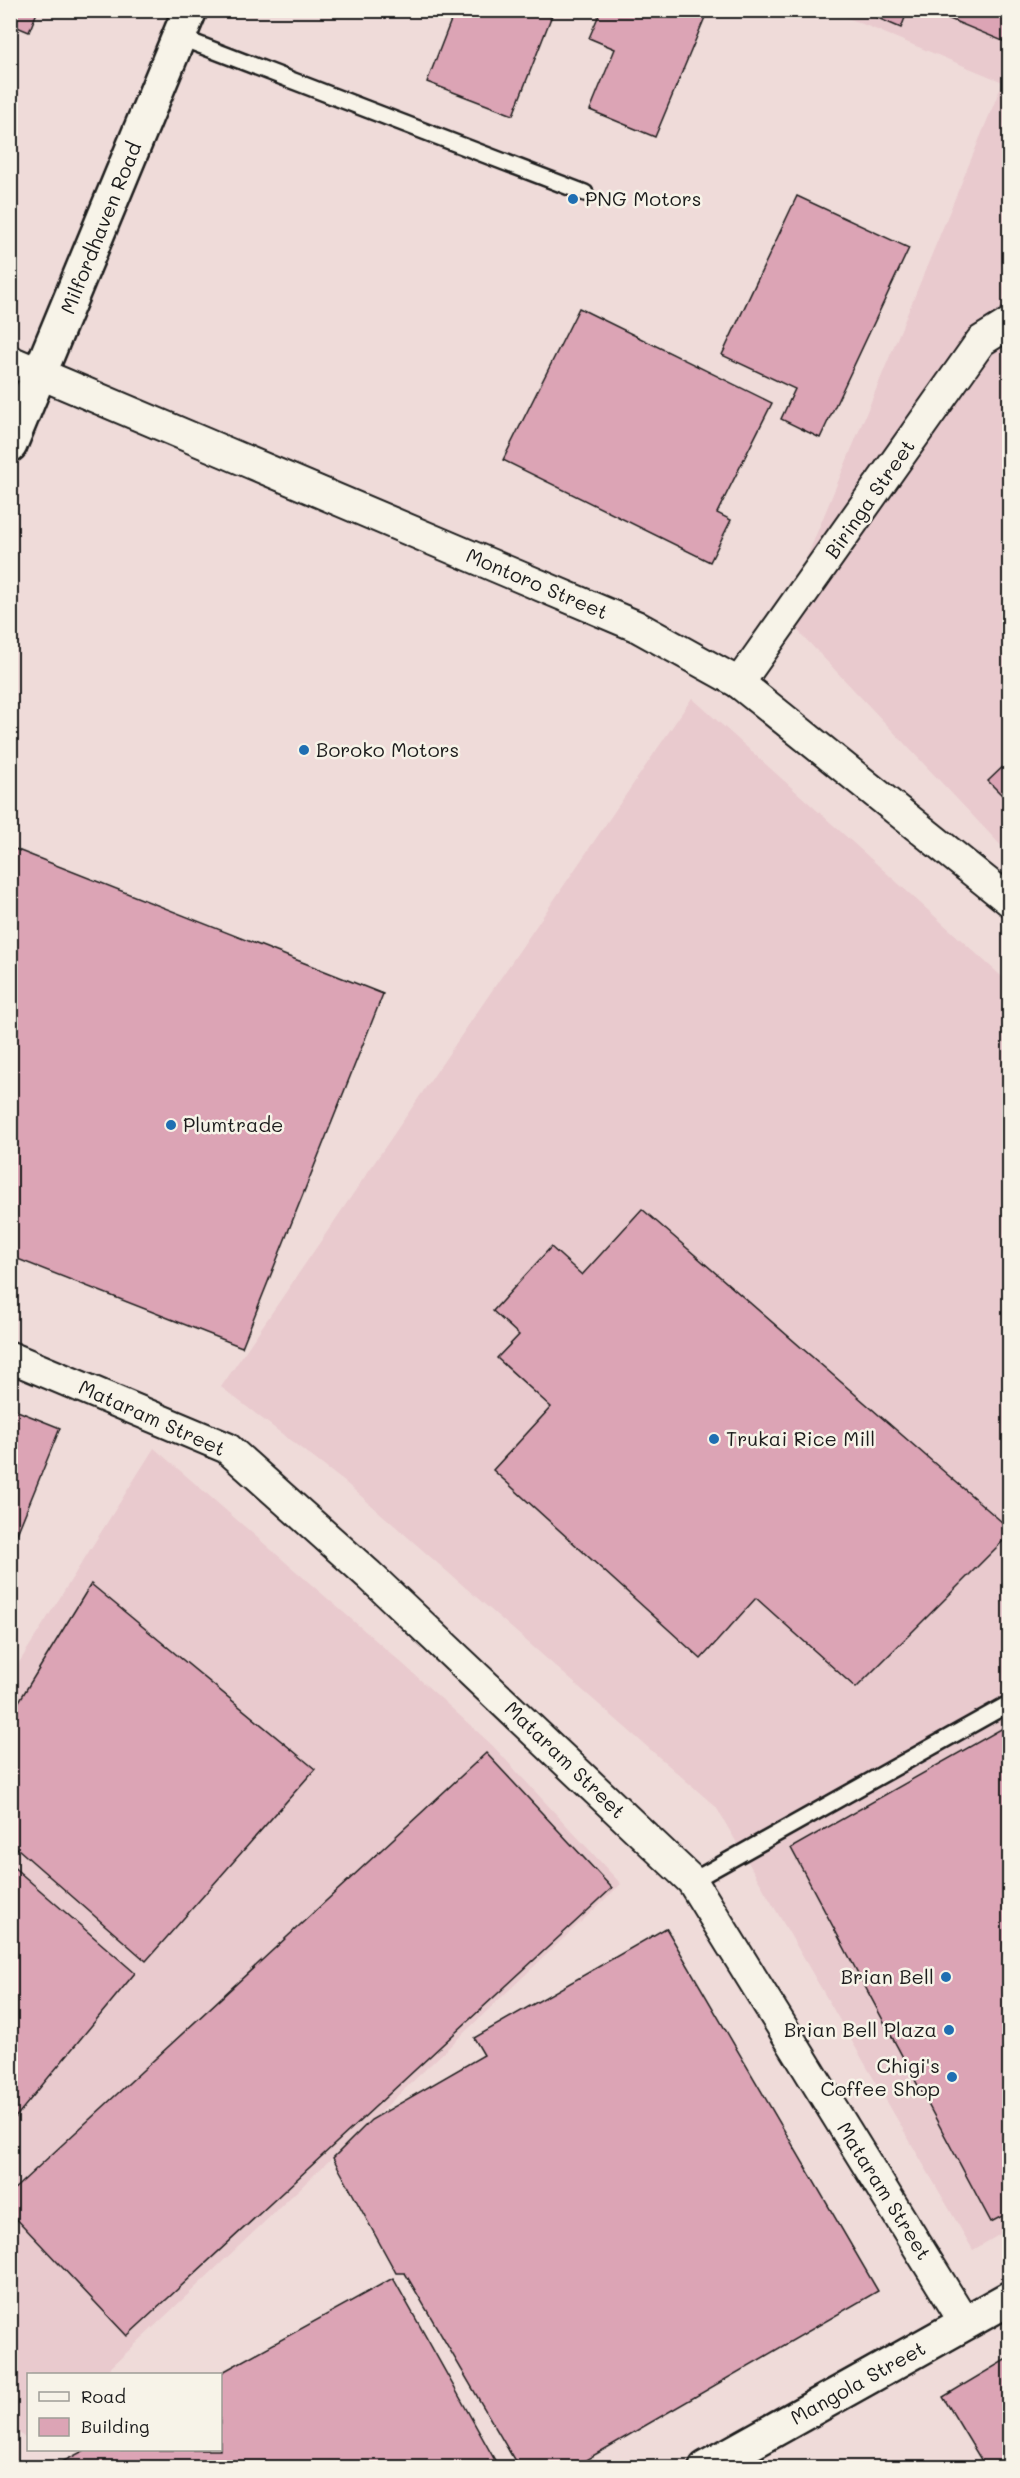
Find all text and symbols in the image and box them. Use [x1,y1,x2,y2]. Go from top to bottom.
street label: Milfordhaven Road [54,138,146,318]
place label: PNG Motors [585,185,701,211]
marker: PNG Motors [566,192,580,206]
street label: Biringa Street [818,434,920,563]
street label: Montoro Street [463,542,612,625]
place label: Boroko Motors [316,736,459,762]
marker: Boroko Motors [297,743,311,757]
place label: Plumtrade [183,1111,283,1137]
marker: Plumtrade [164,1118,178,1132]
street label: Mataram Street [75,1373,230,1461]
place label: Trukai Rice Mill [726,1425,875,1451]
marker: Trukai Rice Mill [707,1432,721,1446]
street label: Mataram Street [500,1695,632,1824]
place label: Brian Bell [841,1963,934,1989]
marker: Brian Bell [939,1970,953,1984]
place label: Brian Bell Plaza [784,2016,937,2042]
marker: Brian Bell Plaza [942,2023,956,2037]
place label: Chigi's Coffee Shop [820,2052,940,2101]
marker: Chigi's Coffee Shop [945,2070,959,2084]
street label: Mataram Street [832,2117,938,2264]
street label: Mangola Street [785,2334,930,2430]
legend [27,2373,222,2451]
text: Road [81,2384,126,2408]
text: Building [81,2414,149,2438]

